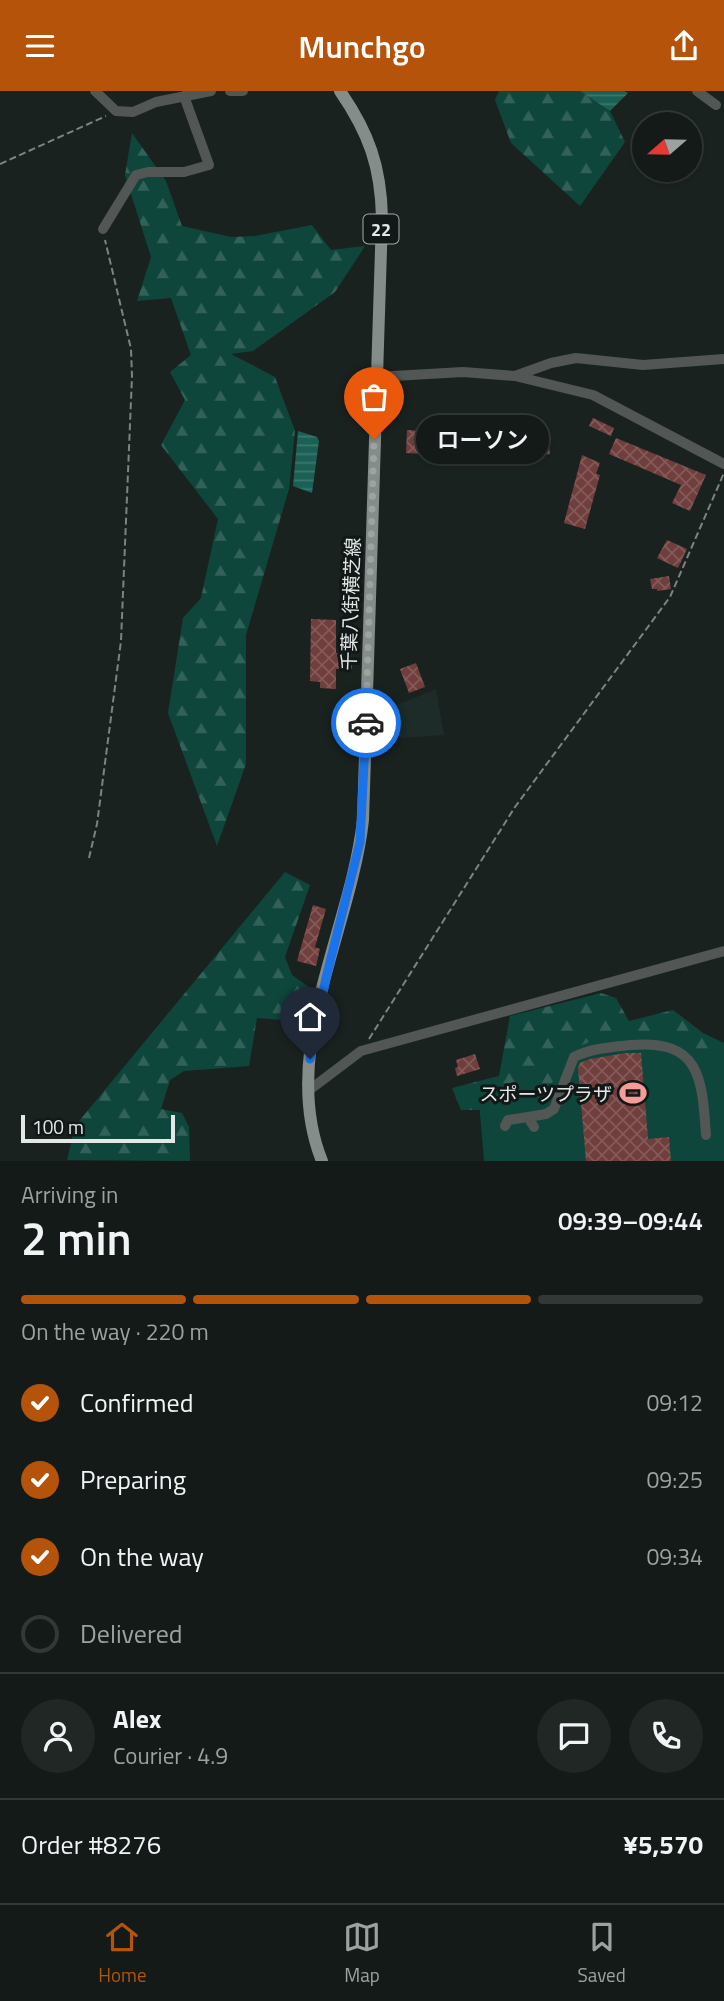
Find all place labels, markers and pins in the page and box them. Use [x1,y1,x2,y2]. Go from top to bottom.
pin [344,367,404,439]
callout: ローソン [416,415,549,463]
pin [280,987,340,1059]
sports icon: スポーツプラザ [618,1078,648,1108]
place label: スポーツプラザ [479,1079,612,1108]

